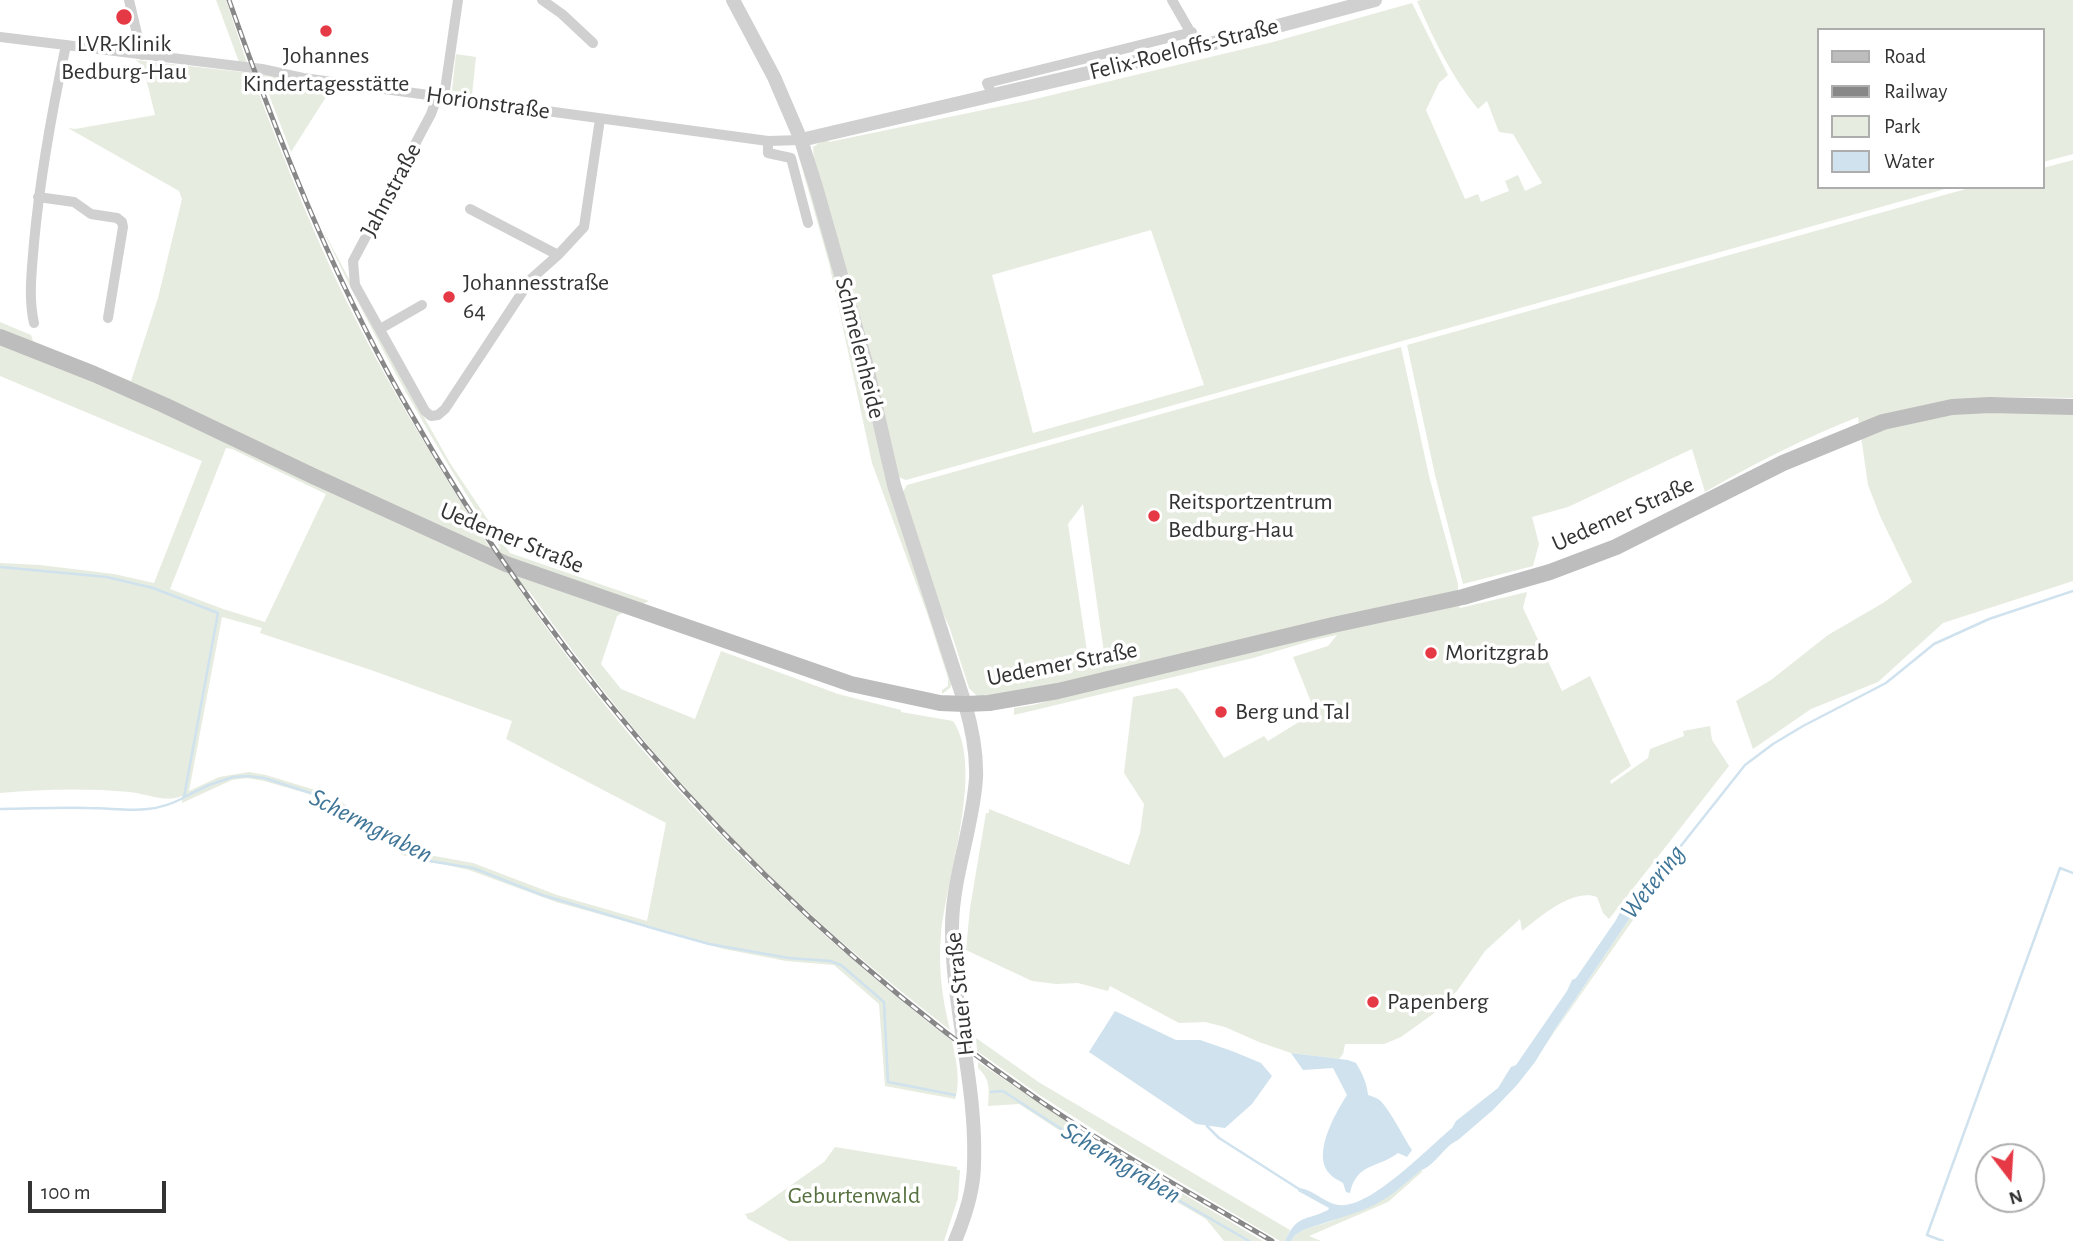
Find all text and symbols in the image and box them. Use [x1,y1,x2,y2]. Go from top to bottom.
marker: LVR-Klinik Bedburg-Hau [114,7,134,27]
street label: Felix-Roeloffs-Straße [1086,12,1282,86]
marker: Johannes Kindertagesstätte [318,23,334,39]
legend [1818,28,2045,189]
place label: LVR-Klinik Bedburg-Hau [61,30,187,86]
place label: Johannes Kindertagesstätte [243,42,409,98]
text: Road [1884,46,1926,67]
street label: Horionstraße [424,80,552,126]
text: Railway [1884,81,1947,102]
text: Park [1884,116,1920,137]
street label: Jahnstraße [354,138,428,242]
text: Water [1884,151,1934,172]
place label: Johannesstraße 64 [463,269,609,325]
street label: Schmelenheide [829,274,891,422]
marker: Johannesstraße 64 [441,289,457,305]
street label: Uedemer Straße [1547,470,1699,558]
place label: Reitsportzentrum Bedburg-Hau [1168,488,1333,544]
street label: Uedemer Straße [436,496,588,580]
marker: Reitsportzentrum Bedburg-Hau [1146,508,1162,524]
street label: Uedemer Straße [984,635,1140,693]
place label: Moritzgrab [1445,639,1549,667]
marker: Moritzgrab [1423,645,1439,661]
place label: Berg und Tal [1235,698,1350,726]
marker: Berg und Tal [1213,704,1229,720]
water label: Schermgraben [304,782,438,870]
water label: Wetering [1614,838,1692,926]
street label: Hauer Straße [939,931,981,1057]
place label: Papenberg [1387,988,1488,1016]
marker: Papenberg [1365,994,1381,1010]
water label: Schermgraben [1056,1115,1186,1211]
north arrow [1975,1143,2045,1213]
scale bar [32,1168,170,1212]
text: 100 m [41,1182,91,1203]
park label: Geburtenwald [788,1182,920,1210]
text: N [2007,1186,2025,1208]

